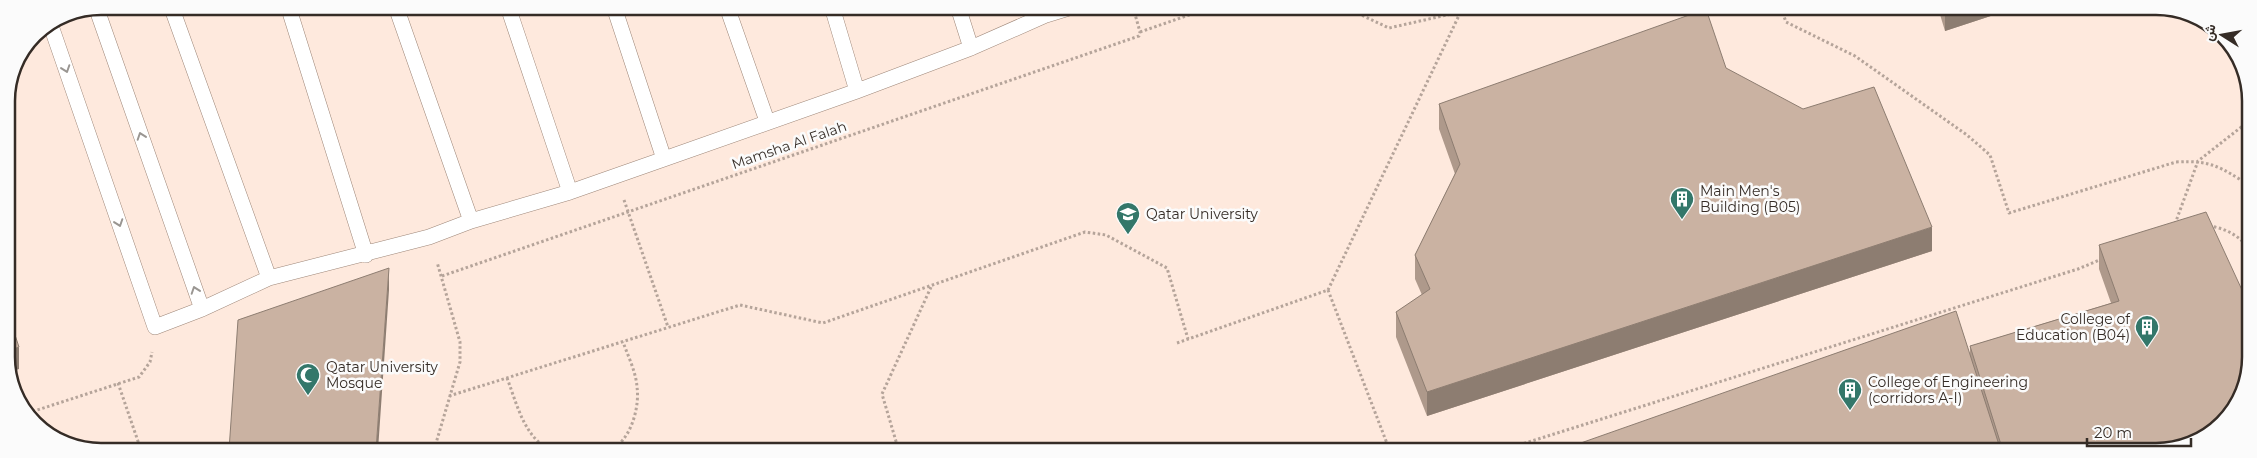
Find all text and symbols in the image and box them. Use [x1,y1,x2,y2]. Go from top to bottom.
north arrow [2197,10,2247,60]
text: ش [2199,22,2220,42]
one-way arrow [60,64,70,73]
street label: Mamsha Al Falah [729,117,849,173]
one-way arrow [137,132,147,141]
place label: Main Men's Building (B05) [1700,182,1800,216]
building icon: Main Men's Building (B05) [1669,186,1695,220]
school or university icon: Qatar University [1115,201,1141,235]
place label: Qatar University [1146,205,1258,223]
one-way arrow [113,218,123,226]
one-way arrow [191,286,201,294]
place label: College of Education (B04) [2016,310,2131,344]
building icon: College of Education (B04) [2134,314,2160,348]
place label: Qatar University Mosque [326,358,438,392]
mosque icon: Qatar University Mosque [295,362,321,396]
place label: College of Engineering (corridors A-I) [1868,373,2028,407]
building icon: College of Engineering (corridors A-I) [1837,377,1863,411]
scale bar [2087,416,2191,448]
text: 20 m [2094,423,2132,442]

